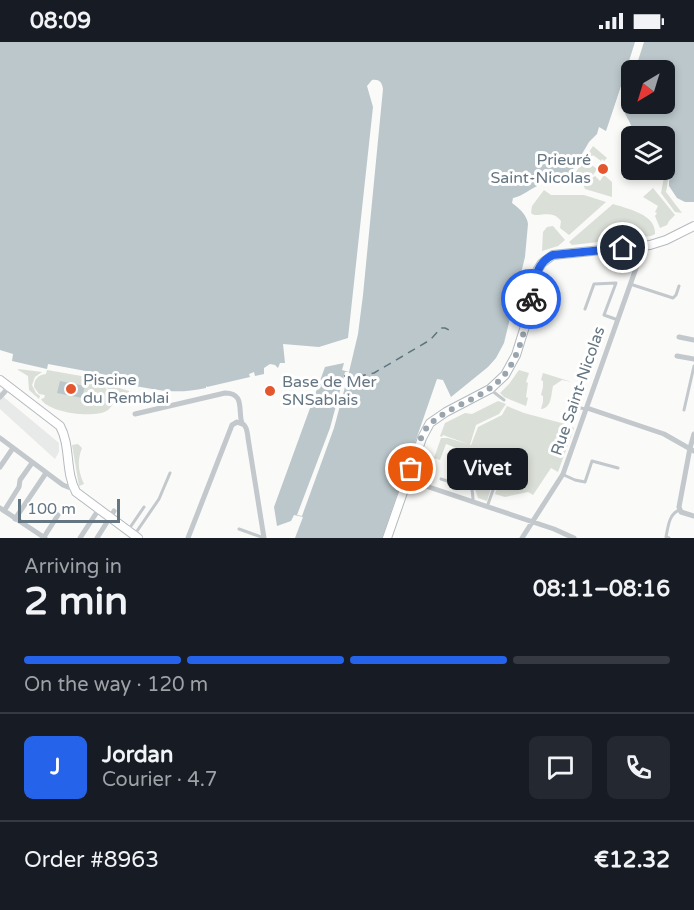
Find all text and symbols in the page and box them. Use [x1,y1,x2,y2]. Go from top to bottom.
text: 08:09 [30,8,91,34]
north arrow [621,60,675,114]
map controls [621,60,675,180]
button: layers [621,126,675,180]
place label: Prieuré Saint-Nicolas [490,150,591,188]
marker: Prieuré Saint-Nicolas [596,162,610,176]
pin [597,222,648,273]
icon: home [606,231,639,264]
courier [501,269,561,329]
icon: bike [515,283,548,316]
street label: Rue Saint-Nicolas [547,324,609,458]
place label: Piscine du Remblai [83,370,169,408]
place label: Base de Mer SNSablais [282,372,378,410]
marker: Piscine du Remblai [64,382,78,396]
marker: Base de Mer SNSablais [263,384,277,398]
pin [385,443,436,494]
callout: Vivet [447,448,528,490]
icon: bag [394,452,427,485]
text: Vivet [463,457,512,481]
scale bar [18,496,120,523]
text: 100 m [27,499,76,519]
text: Arriving in [24,555,122,579]
text: 08:11–08:16 [533,576,670,602]
text: 2 min [24,578,128,625]
text: On the way · 120 m [24,673,208,697]
button: chat [529,736,592,799]
button: phone [607,736,670,799]
text: Jordan [102,742,173,768]
text: J [50,754,61,780]
text: Courier · 4.7 [102,768,217,792]
text: Order #8963 [24,847,159,873]
text: €12.32 [594,847,670,873]

